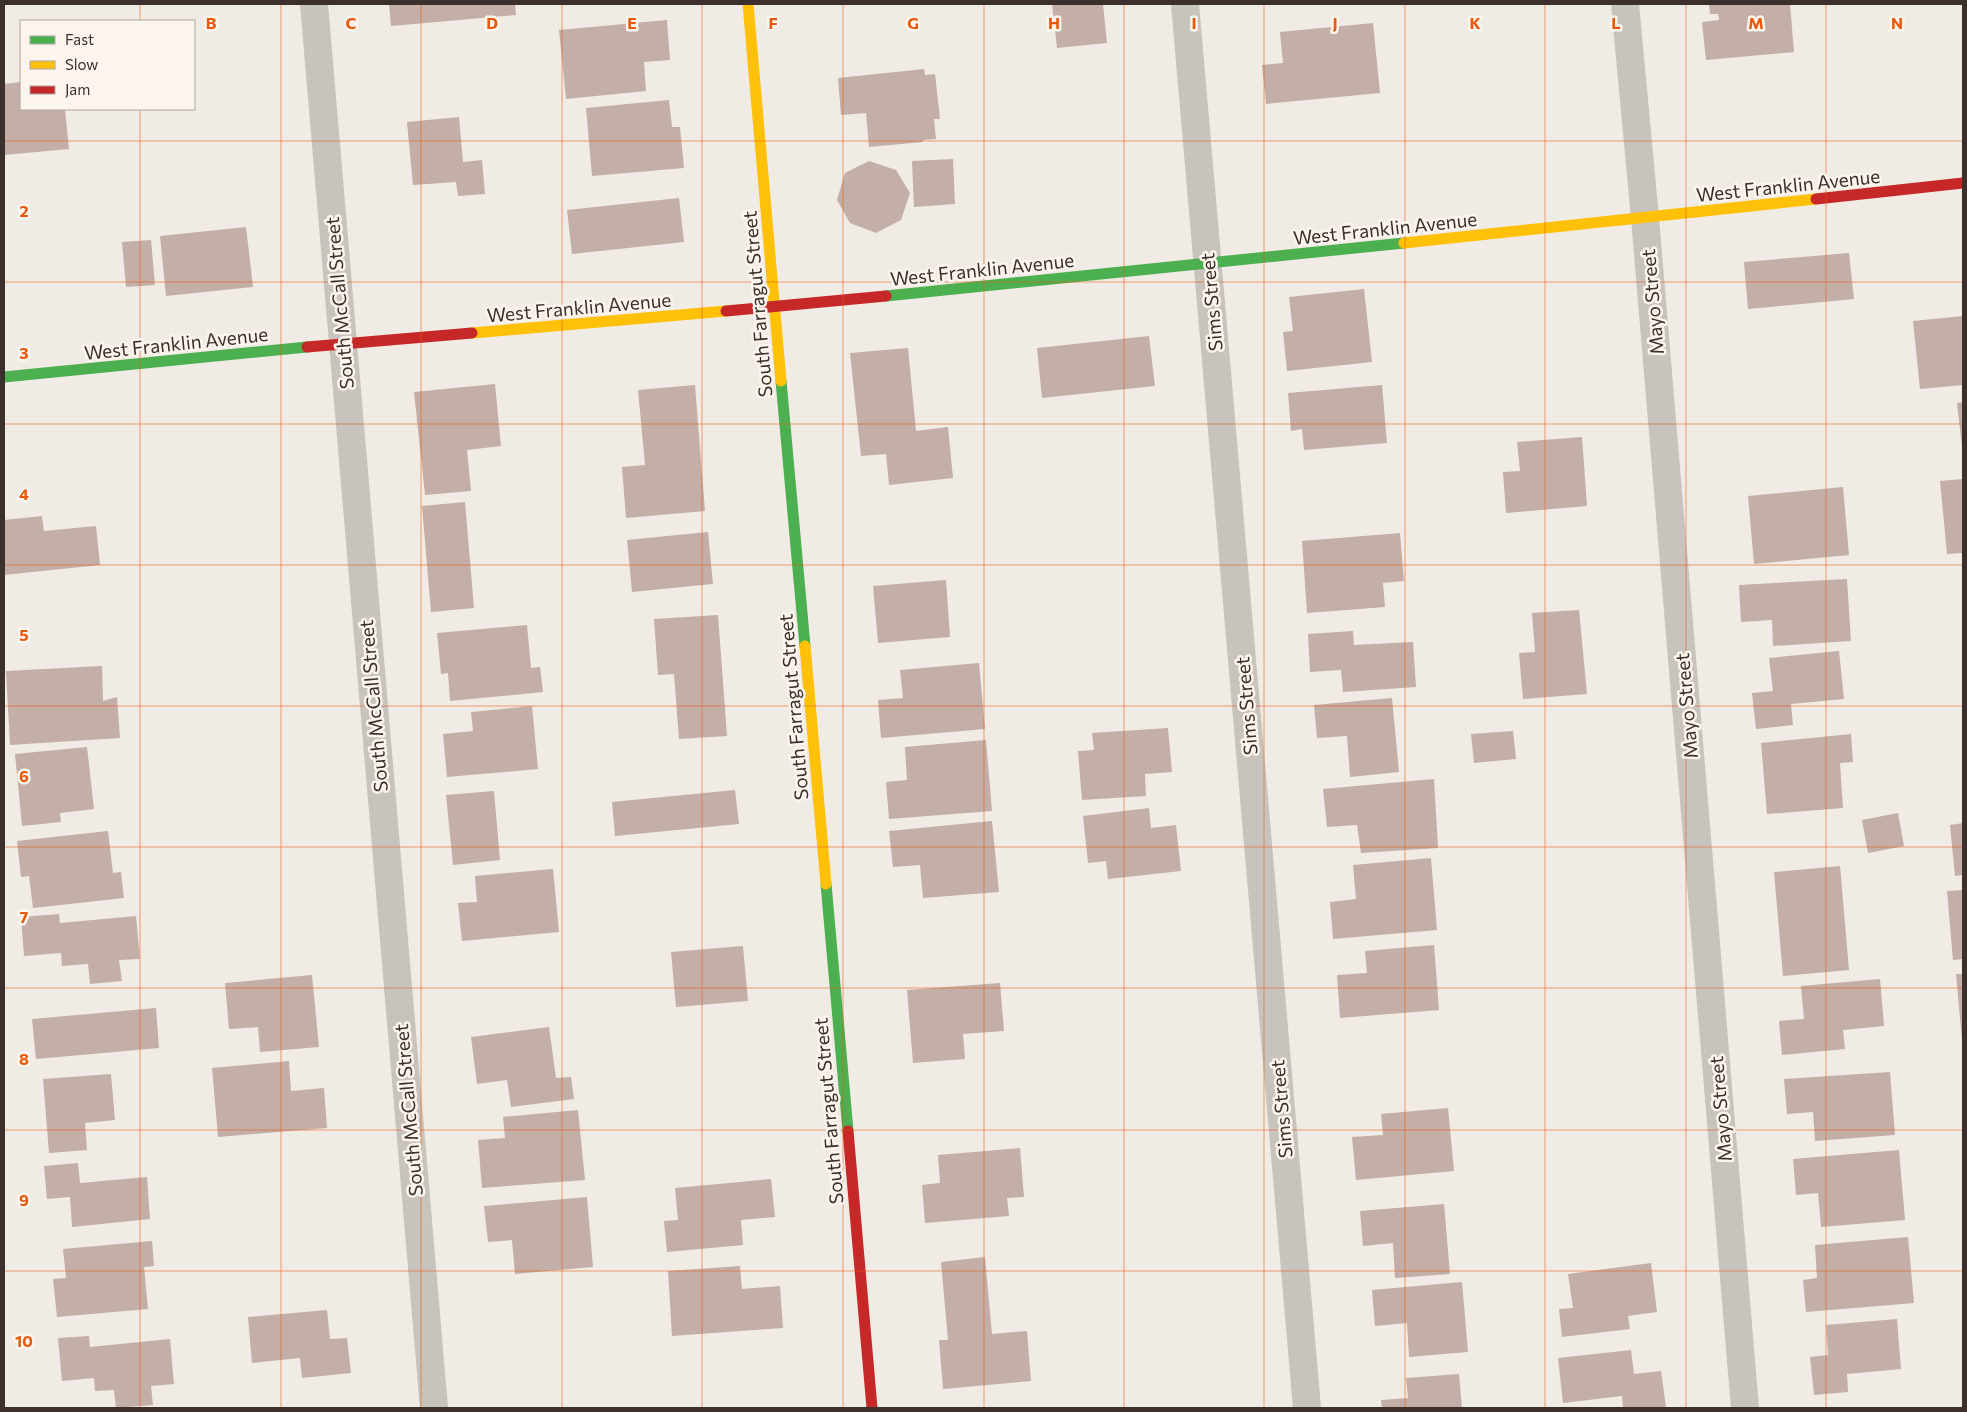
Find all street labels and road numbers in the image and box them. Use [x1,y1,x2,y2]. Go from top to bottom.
street label: West Franklin Avenue [1695,164,1881,206]
street label: West Franklin Avenue [1292,207,1478,249]
street label: South Farragut Street [737,210,777,398]
street label: South McCall Street [320,216,358,390]
street label: West Franklin Avenue [889,248,1075,290]
street label: Mayo Street [1636,248,1668,356]
street label: Sims Street [1195,252,1227,352]
street label: West Franklin Avenue [486,287,672,327]
street label: West Franklin Avenue [83,322,269,364]
street label: South Farragut Street [773,613,813,801]
street label: South McCall Street [354,619,392,793]
street label: Mayo Street [1670,652,1702,760]
street label: Sims Street [1230,656,1262,756]
street label: South Farragut Street [808,1017,848,1205]
street label: South McCall Street [389,1023,427,1197]
street label: Mayo Street [1704,1055,1736,1163]
street label: Sims Street [1265,1059,1297,1159]

